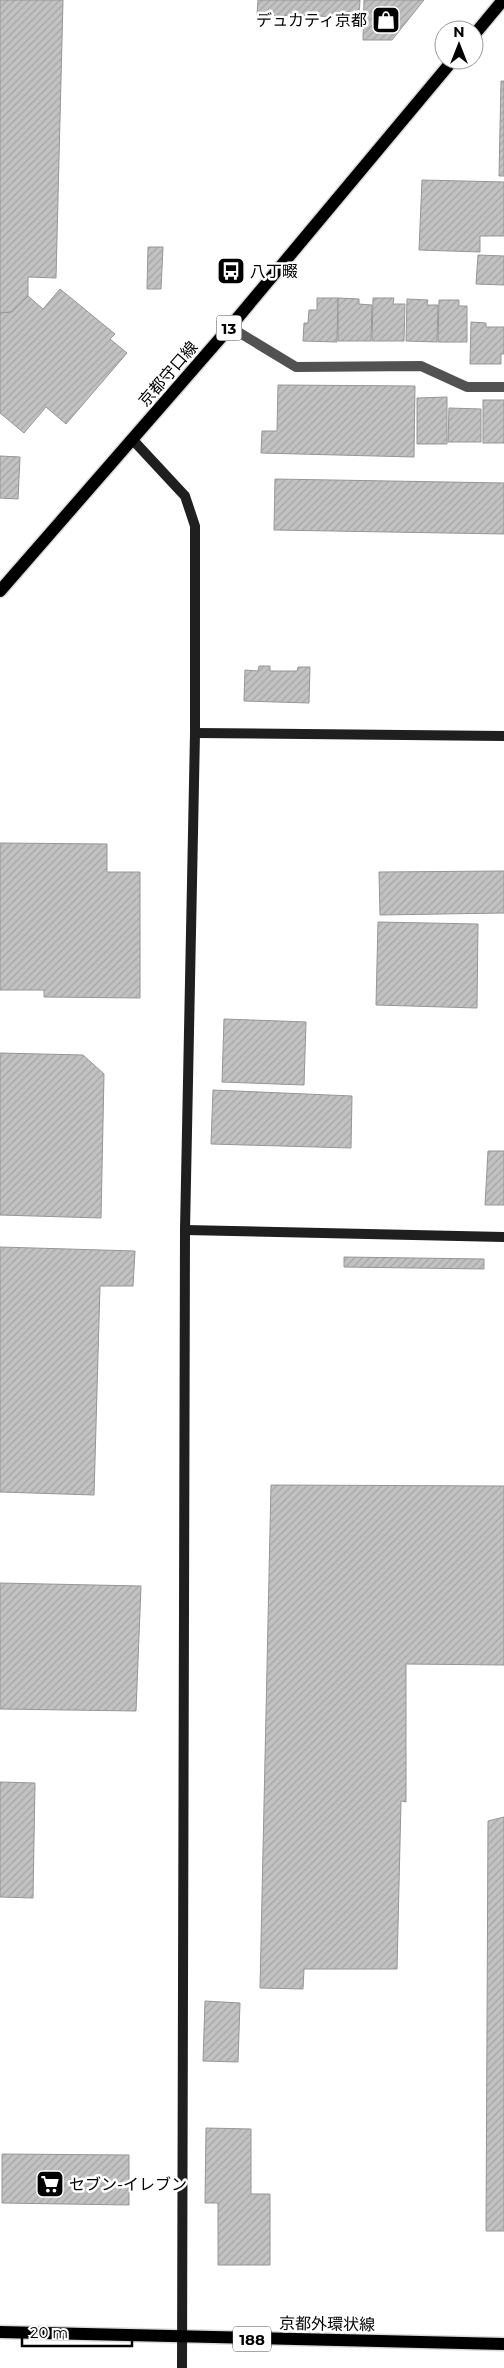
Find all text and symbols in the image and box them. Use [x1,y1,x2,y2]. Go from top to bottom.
shop icon: デュカティ京都 [371,5,401,35]
place label: デュカティ京都 [256,11,367,30]
north arrow [434,20,484,70]
text: N [453,23,465,41]
bus stop icon: 八丁畷 [216,256,246,286]
place label: 八丁畷 [250,262,298,281]
road number: 13 [216,316,242,340]
street label: 京都守口線 [135,338,201,410]
supermarket icon: セブン-イレブン [35,2169,65,2199]
place label: セブン-イレブン [69,2175,187,2194]
street label: 京都外環状線 [279,2314,375,2334]
scale bar [22,2316,132,2348]
text: 20 m [30,2323,68,2342]
road number: 188 [233,2326,271,2352]

